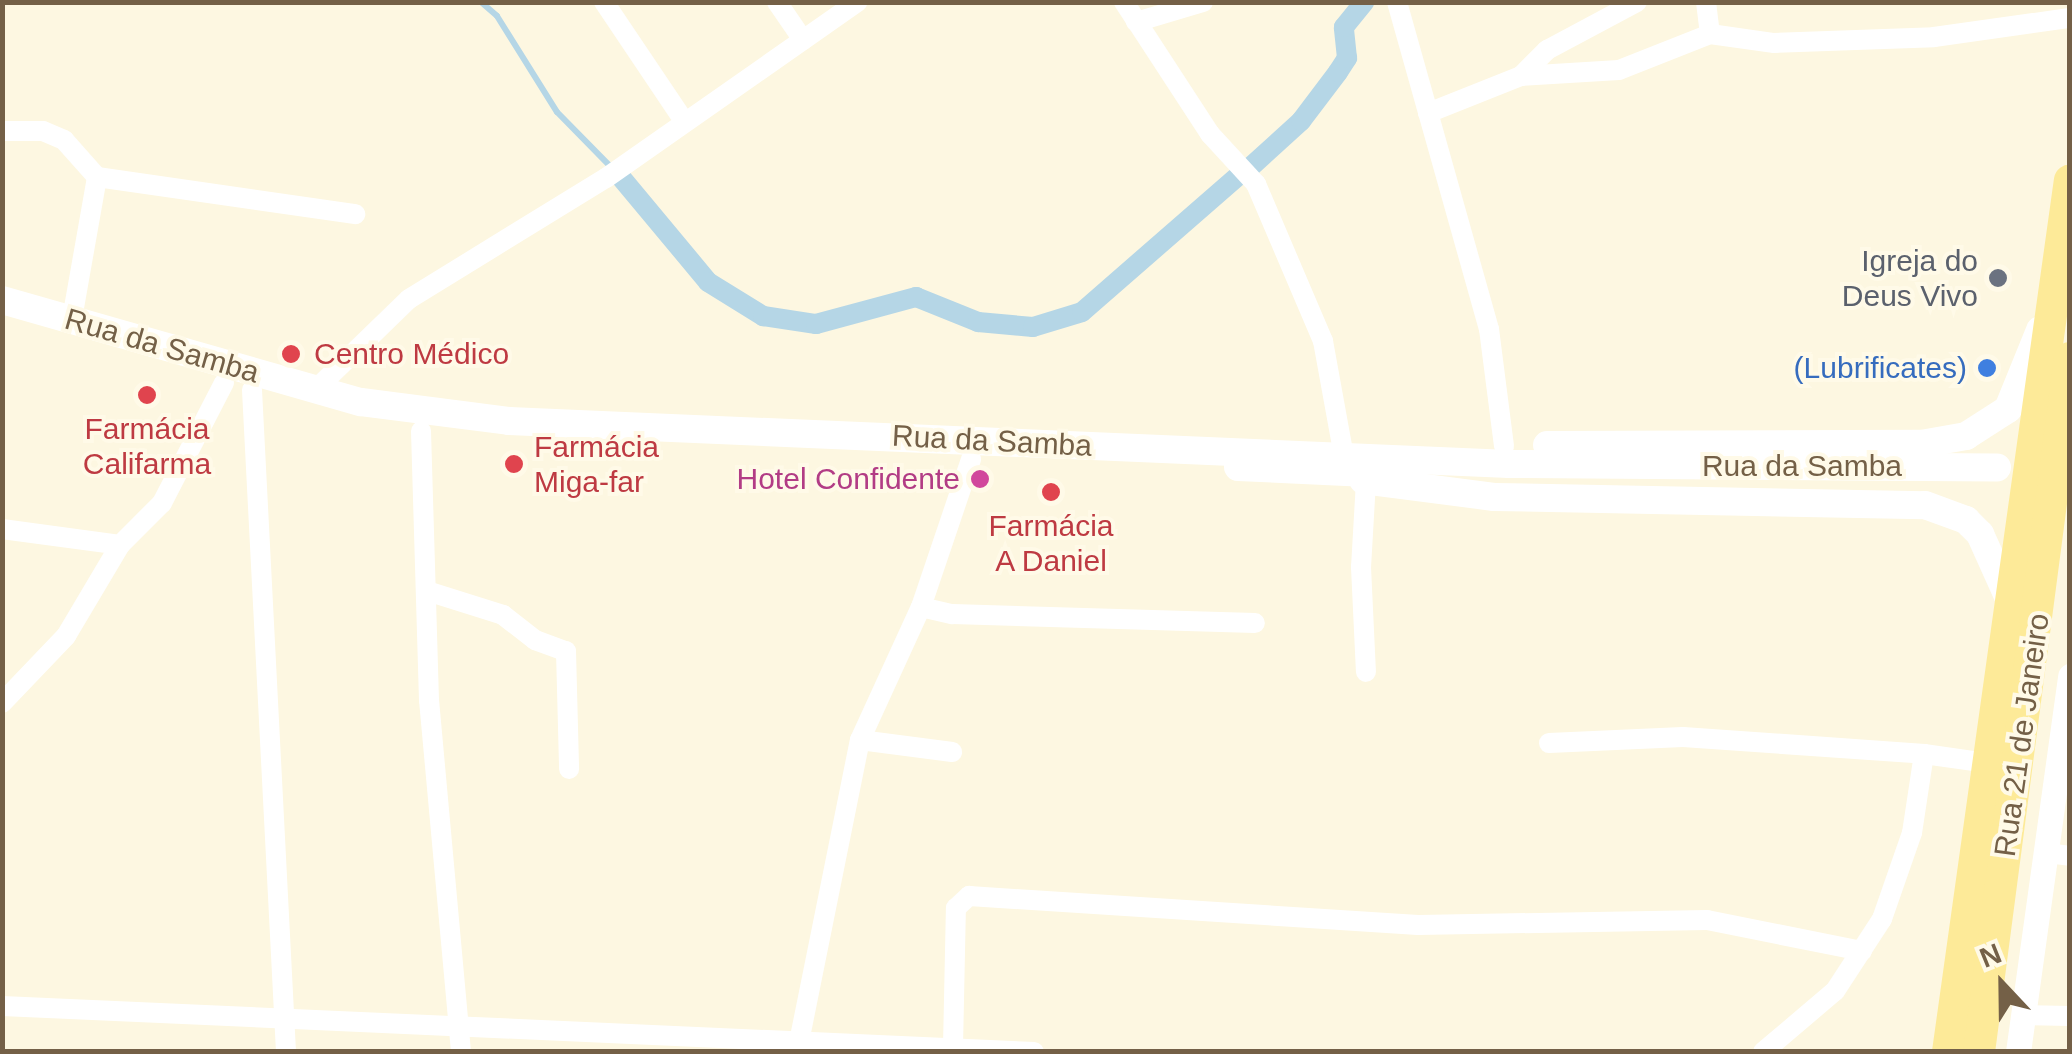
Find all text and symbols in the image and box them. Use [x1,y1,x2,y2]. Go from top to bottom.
place label: Igreja do Deus Vivo [1842,243,1978,314]
marker: Igreja do Deus Vivo [1987,267,2009,289]
street label: Rua da Samba [61,301,263,391]
place label: Centro Médico [314,336,509,372]
marker: Centro Médico [278,341,304,367]
place label: (Lubrificates) [1794,350,1967,386]
marker: (Lubrificates) [1976,357,1998,379]
marker: Farmácia Califarma [136,384,158,406]
place label: Farmácia Califarma [83,411,211,482]
street label: Rua da Samba [891,418,1093,464]
place label: Farmácia Miga-far [534,429,659,500]
street label: Rua da Samba [1702,448,1902,484]
marker: Farmácia Miga-far [503,453,525,475]
place label: Hotel Confidente [737,461,960,497]
marker: Hotel Confidente [969,468,991,490]
marker: Farmácia A Daniel [1040,481,1062,503]
place label: Farmácia A Daniel [988,508,1114,578]
street label: Rua 21 de Janeiro [1987,611,2057,859]
north arrow [1952,934,2052,1034]
text: N [1975,938,2006,974]

